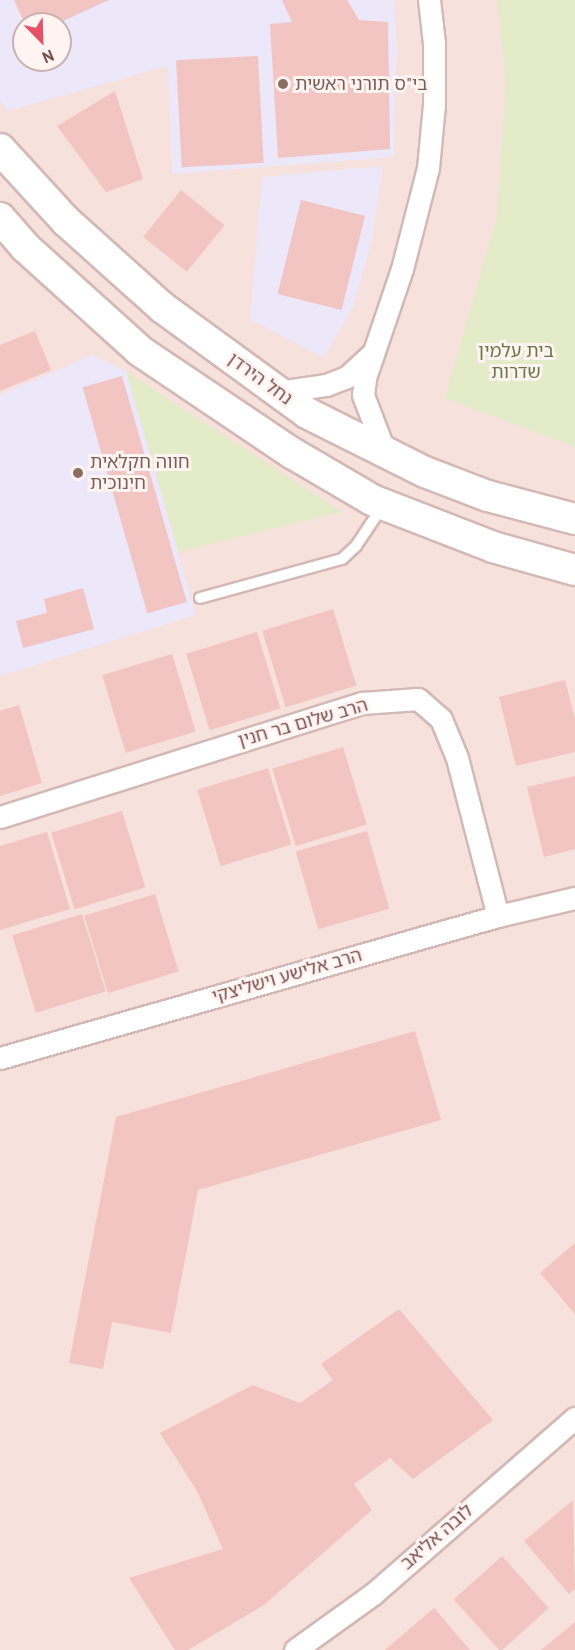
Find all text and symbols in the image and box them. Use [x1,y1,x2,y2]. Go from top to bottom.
north arrow [12,12,72,72]
text: N [40,45,57,68]
place label: בי"ס תורני ראשית [295,73,428,95]
marker: בי"ס תורני ראשית [276,77,290,91]
park label: בית עלמין שדרות [478,341,554,384]
street label: נחל הירדן [224,348,296,410]
place label: חווה חקלאית חינוכית [90,452,190,494]
marker: חווה חקלאית חינוכית [71,466,85,480]
street label: הרב שלום בר חנין [236,694,370,752]
street label: הרב אלישע וישליצקי [210,944,364,1008]
street label: לובה אליאב [396,1500,478,1574]

